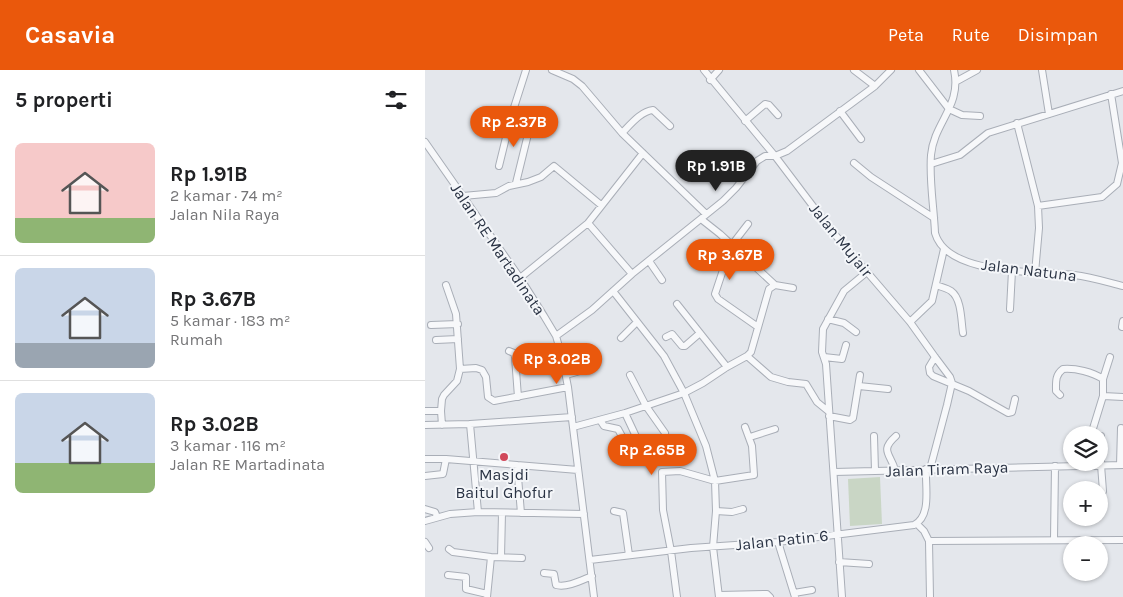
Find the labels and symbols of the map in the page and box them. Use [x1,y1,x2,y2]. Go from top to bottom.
pin: Rp 2.37B [462,106,566,148]
pin: Rp 1.91B [664,150,768,192]
street label: Jalan RE Martadinata [447,179,549,319]
street label: Jalan Mujair [805,199,877,281]
pin: Rp 3.67B [678,238,782,281]
street label: Jalan Natuna [980,255,1078,285]
pin: Rp 3.02B [505,342,609,385]
pin: Rp 2.65B [600,434,704,476]
marker: Masjdi Baitul Ghofur [498,451,510,463]
street label: Jalan Tiram Raya [885,457,1009,481]
place label: Masjdi Baitul Ghofur [455,465,553,502]
street label: Jalan Patin 6 [735,526,829,554]

